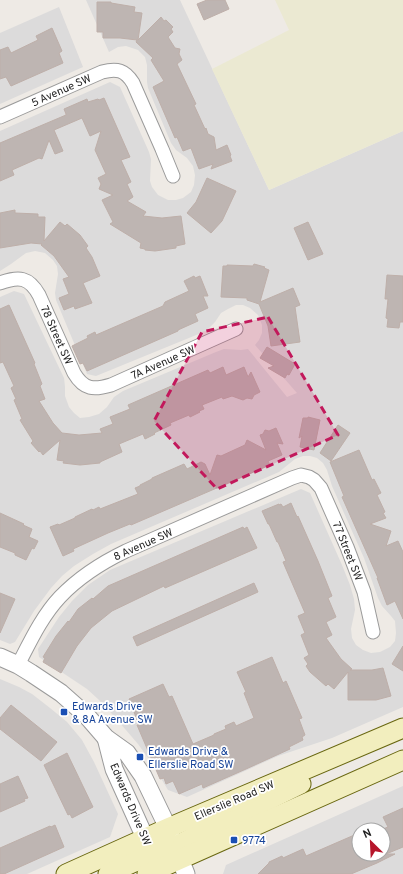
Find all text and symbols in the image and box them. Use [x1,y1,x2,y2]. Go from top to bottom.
street label: 5 Avenue SW [29,72,93,110]
street label: 78 Street SW [37,304,75,367]
street label: 7A Avenue SW [129,343,198,383]
street label: 77 Street SW [329,520,365,583]
street label: 8 Avenue SW [111,526,175,564]
place label: Edwards Drive & 8A Avenue SW [72,700,153,727]
marker: Edwards Drive & 8A Avenue SW [59,707,69,717]
place label: Edwards Drive & Ellerslie Road SW [148,745,234,772]
marker: Edwards Drive & Ellerslie Road SW [135,752,145,762]
street label: Edwards Drive SW [106,761,154,848]
street label: Ellerslie Road SW [192,778,277,824]
north arrow [351,822,391,862]
text: N [361,826,374,842]
place label: 9774 [242,834,266,848]
marker: 9774 [229,835,239,845]

